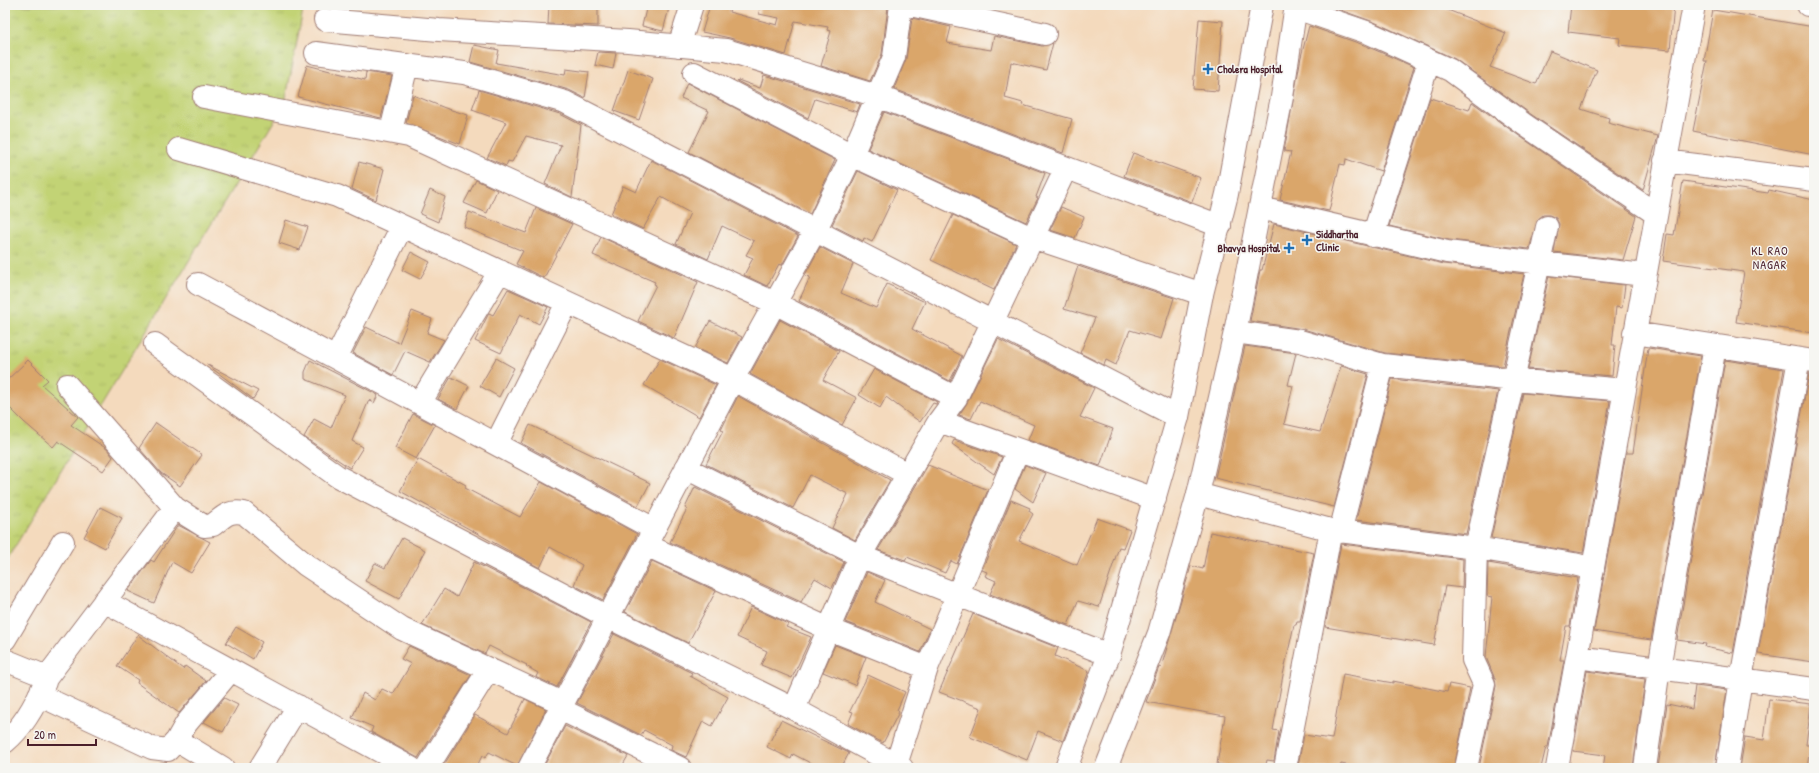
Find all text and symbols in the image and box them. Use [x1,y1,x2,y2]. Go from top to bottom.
place label: Cholera Hospital [1217,62,1284,77]
marker: Cholera Hospital [1202,63,1214,75]
place label: Siddhartha Clinic [1316,227,1359,254]
marker: Siddhartha Clinic [1301,234,1313,246]
place label: Bhavya Hospital [1218,241,1281,256]
marker: Bhavya Hospital [1283,242,1295,254]
district label: KL RAO NAGAR [1751,242,1789,273]
scale bar [28,721,96,747]
text: 20 m [34,726,56,743]

